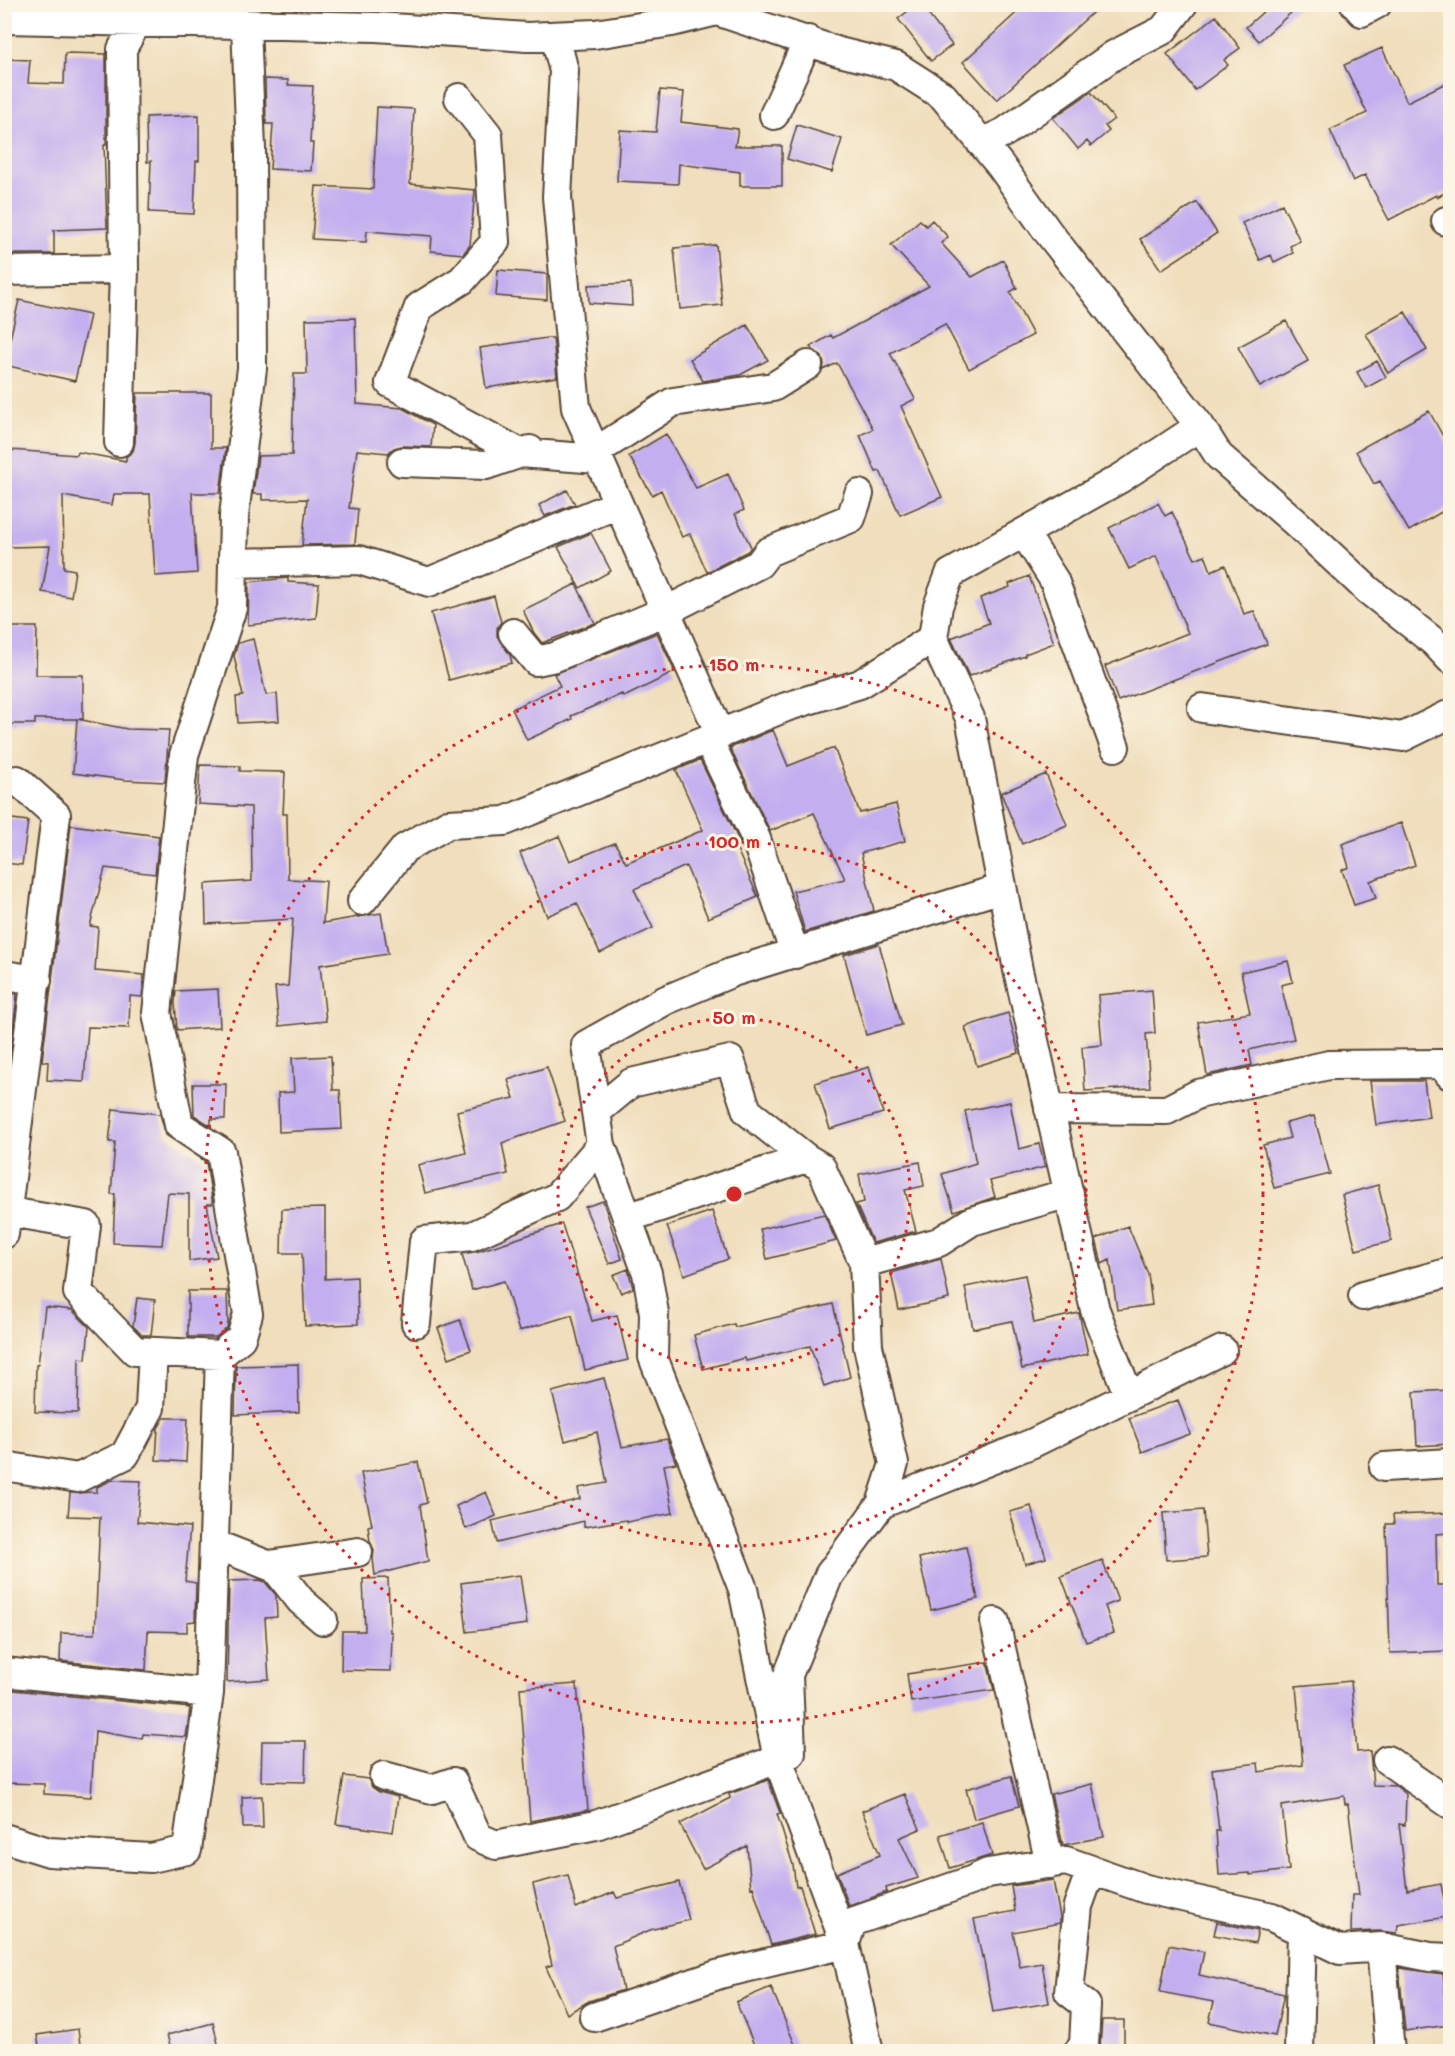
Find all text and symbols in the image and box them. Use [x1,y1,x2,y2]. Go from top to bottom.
text: 150 m [709,652,759,676]
text: 100 m [708,829,760,853]
text: 50 m [713,1005,755,1029]
centre of rings [724,1184,744,1204]

